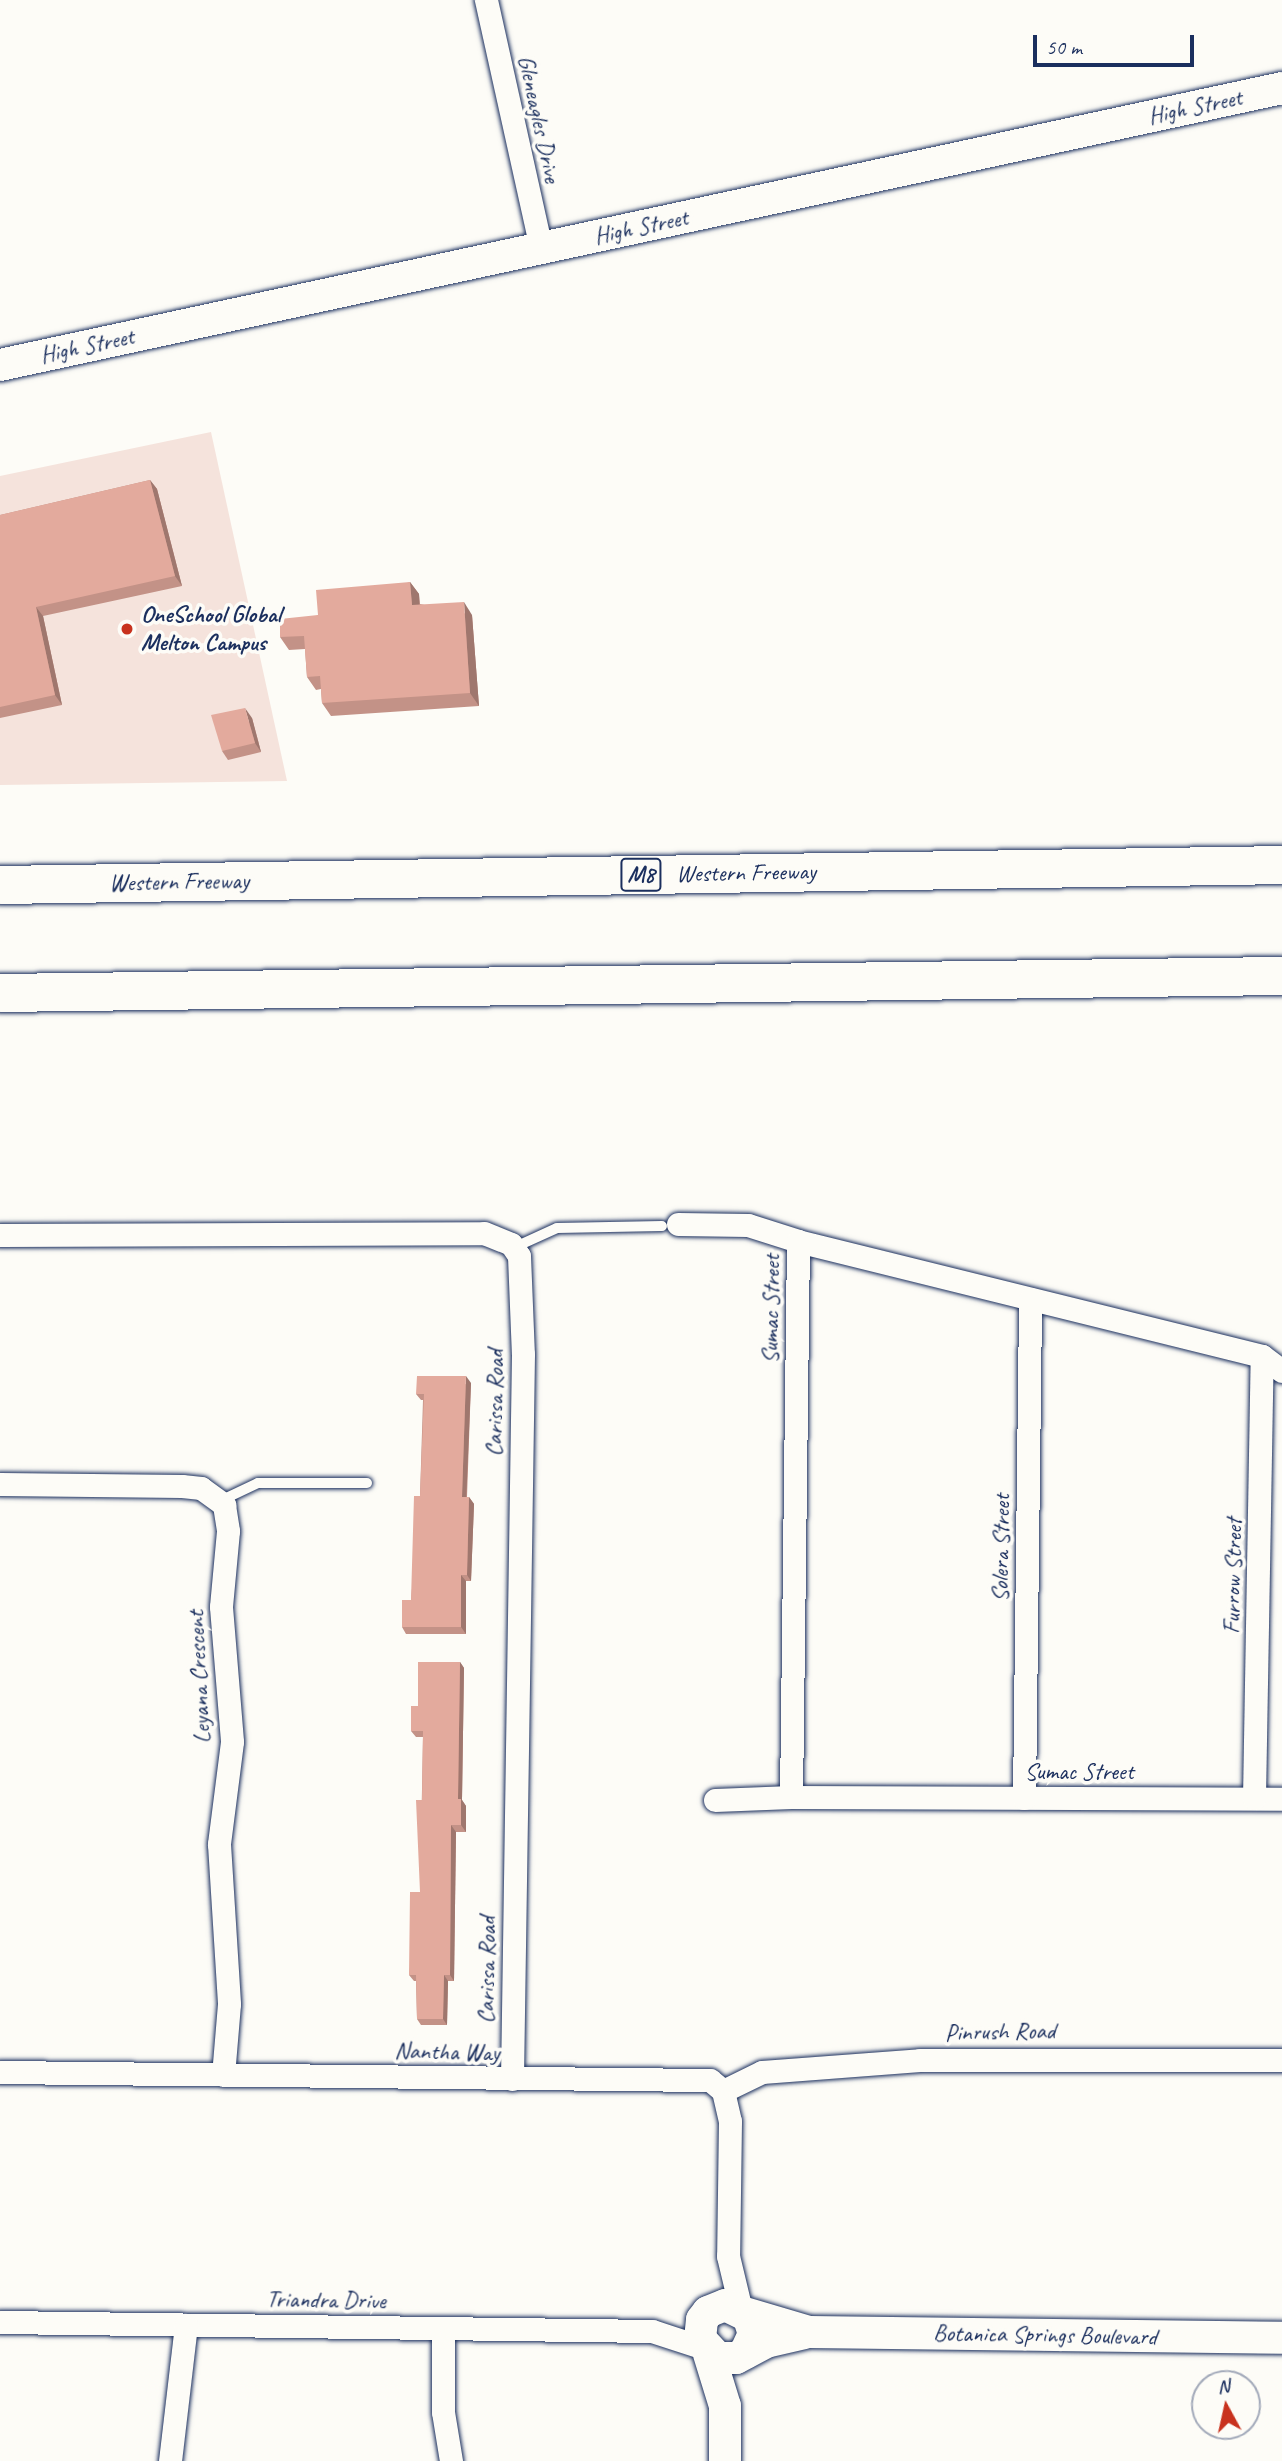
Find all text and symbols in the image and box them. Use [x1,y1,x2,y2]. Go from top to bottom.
scale bar [1037,21,1198,65]
text: 50 m [1046,34,1082,60]
street label: Gleneagles Drive [511,53,567,185]
street label: High Street [1145,83,1245,131]
street label: High Street [591,203,691,251]
street label: High Street [37,322,137,370]
place label: OneSchool Global Melton Campus [141,601,281,657]
marker: OneSchool Global Melton Campus [119,621,135,637]
road number: M8 [620,856,662,894]
street label: Western Freeway [676,857,816,889]
street label: Western Freeway [109,866,249,898]
street label: Sumac Street [756,1254,786,1364]
street label: Carissa Road [480,1349,510,1457]
street label: Solera Street [986,1494,1016,1602]
street label: Furrow Street [1218,1518,1248,1634]
street label: Leyana Crescent [181,1609,217,1745]
street label: Sumac Street [1024,1758,1134,1786]
street label: Carissa Road [472,1916,502,2024]
street label: Pinrush Road [945,2017,1055,2047]
street label: Nantha Way [394,2037,500,2067]
street label: Triandra Drive [266,2285,386,2315]
street label: Botanica Springs Boulevard [933,2319,1157,2351]
north arrow [1191,2370,1261,2440]
text: N [1216,2373,1231,2399]

